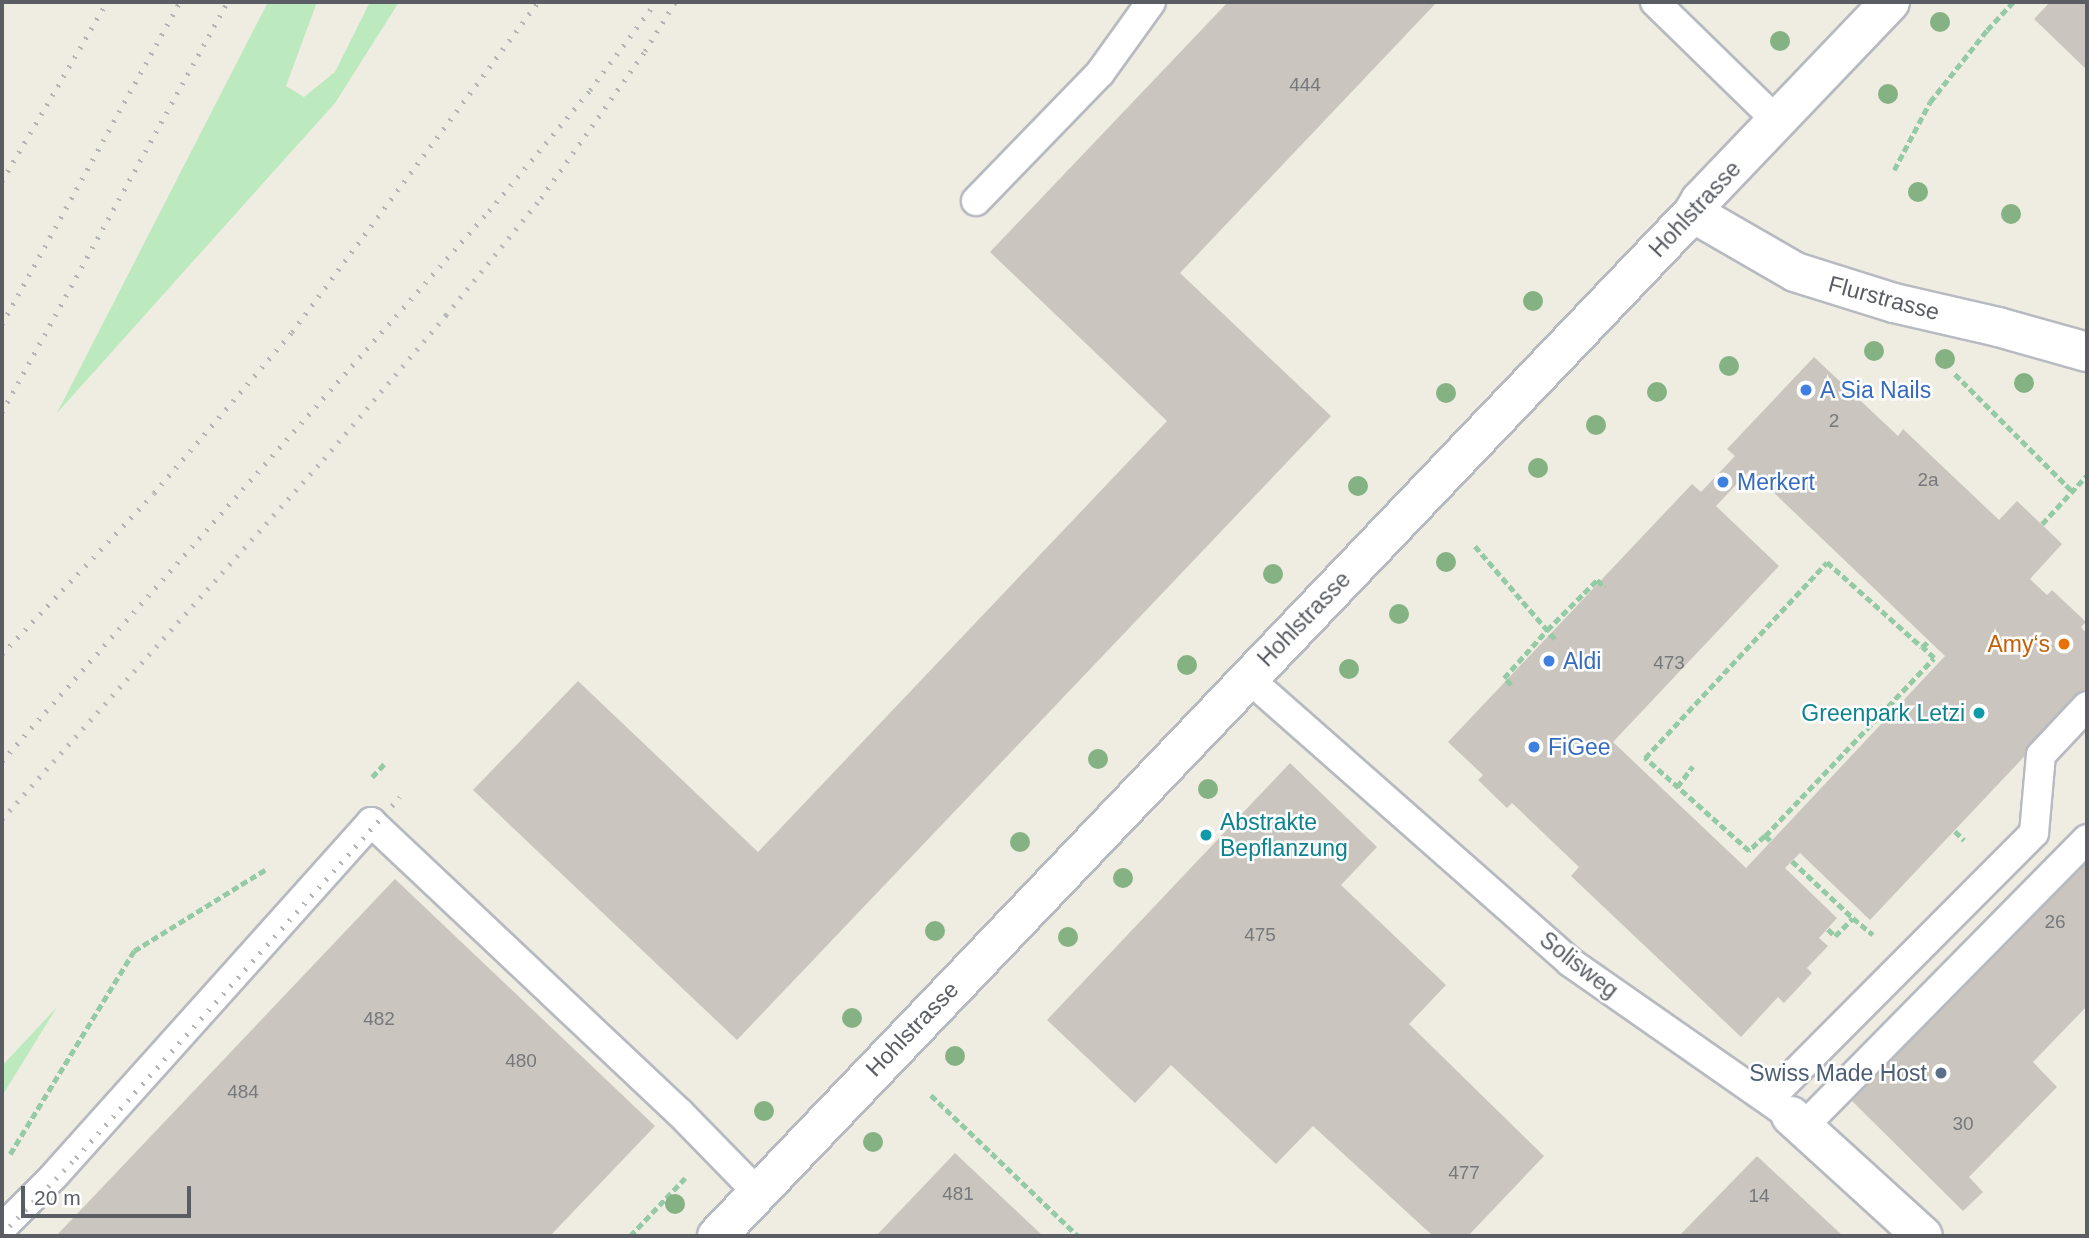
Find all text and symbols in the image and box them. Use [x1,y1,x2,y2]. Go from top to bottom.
house number: 444 [1289,74,1321,96]
street label: Hohlstrasse [1643,155,1747,263]
street label: Flurstrasse [1825,270,1943,326]
place label: A Sia Nails [1820,376,1932,404]
marker: A Sia Nails [1798,382,1814,398]
house number: 2 [1829,410,1839,432]
place label: Merkert [1737,468,1815,496]
house number: 2a [1917,469,1939,491]
marker: Merkert [1715,474,1731,490]
street label: Hohlstrasse [1252,566,1356,672]
place label: Amy‘s [1987,630,2050,658]
marker: Amy‘s [2056,636,2072,652]
place label: Aldi [1563,647,1601,675]
house number: 473 [1653,652,1685,674]
marker: Aldi [1541,653,1557,669]
place label: Greenpark Letzi [1801,699,1965,727]
marker: Greenpark Letzi [1971,705,1987,721]
place label: FiGee [1548,733,1611,761]
marker: FiGee [1526,739,1542,755]
place label: Abstrakte Bepflanzung [1220,808,1348,862]
marker: Abstrakte Bepflanzung [1198,827,1214,843]
house number: 26 [2044,911,2066,933]
house number: 475 [1244,924,1276,946]
street label: Solisweg [1534,926,1624,1004]
street label: Hohlstrasse [860,976,964,1082]
house number: 482 [363,1008,395,1030]
house number: 480 [505,1050,537,1072]
place label: Swiss Made Host [1749,1059,1927,1087]
marker: Swiss Made Host [1933,1065,1949,1081]
house number: 484 [227,1081,259,1103]
house number: 30 [1952,1113,1974,1135]
house number: 477 [1448,1162,1480,1184]
scale bar [24,1172,194,1216]
house number: 481 [942,1183,974,1205]
house number: 14 [1748,1185,1770,1207]
text: 20 m [34,1186,81,1209]

